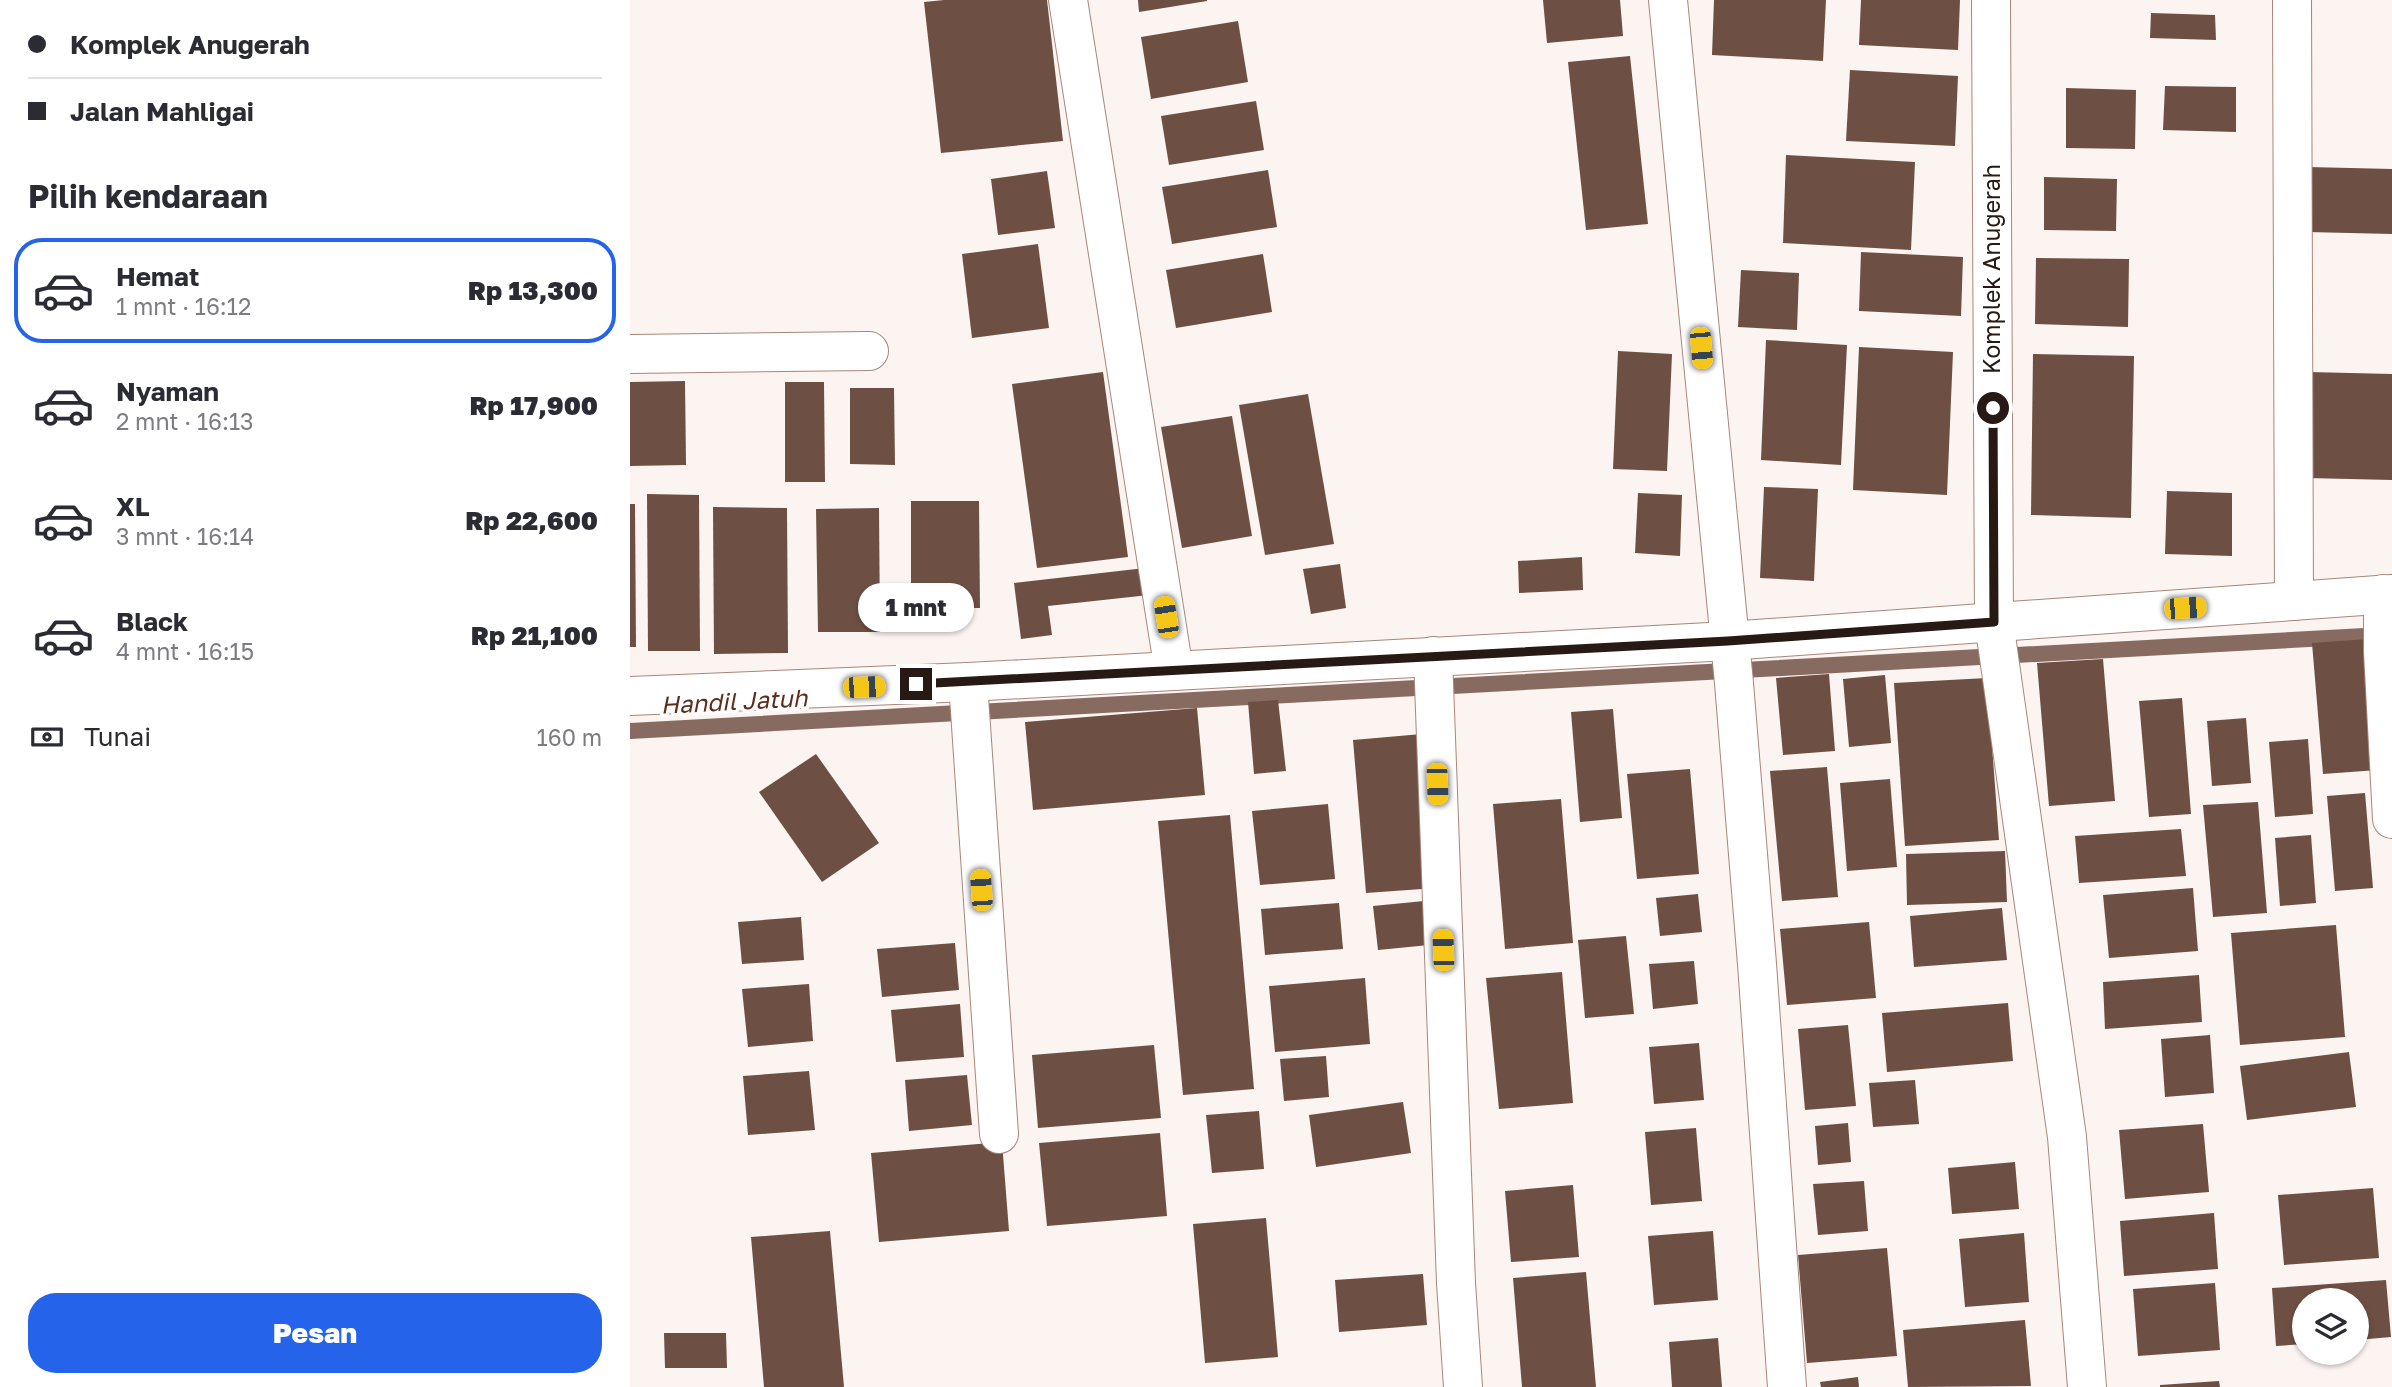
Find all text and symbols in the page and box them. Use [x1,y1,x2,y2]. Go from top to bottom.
text: Komplek Anugerah [70,29,310,60]
text: Jalan Mahligai [70,96,254,127]
street label: Komplek Anugerah [1977,164,2005,374]
text: Pilih kendaraan [28,177,268,215]
icon: car [32,259,95,322]
text: Hemat [116,261,199,292]
text: Rp 13,300 [468,275,598,306]
text: 1 mnt · 16:12 [116,292,251,320]
car [1689,326,1714,370]
icon: car [32,374,95,437]
text: Nyaman [116,376,219,407]
text: Rp 17,900 [469,390,598,421]
route start [1977,392,2009,424]
text: 2 mnt · 16:13 [116,407,254,435]
icon: car [32,489,95,552]
text: XL [116,491,150,522]
text: Rp 22,600 [465,505,598,536]
text: 3 mnt · 16:14 [116,522,254,550]
callout: 1 mnt [858,582,974,632]
text: 1 mnt [885,593,947,621]
car [1153,595,1180,639]
car [2164,596,2207,620]
icon: car [32,604,95,667]
text: Black [116,606,188,637]
text: Rp 21,100 [471,620,598,651]
text: 4 mnt · 16:15 [116,637,254,665]
route end [900,668,932,700]
car [843,676,886,698]
water label: Handil Jatuh [660,682,809,719]
icon: cash [28,718,66,756]
text: Tunai [84,721,151,752]
text: 160 m [537,723,602,751]
car [1426,763,1449,805]
car [970,868,993,912]
car [1432,929,1455,971]
map controls [2292,1288,2369,1365]
button: layers [2292,1288,2369,1365]
button: Pesan [28,1293,602,1373]

